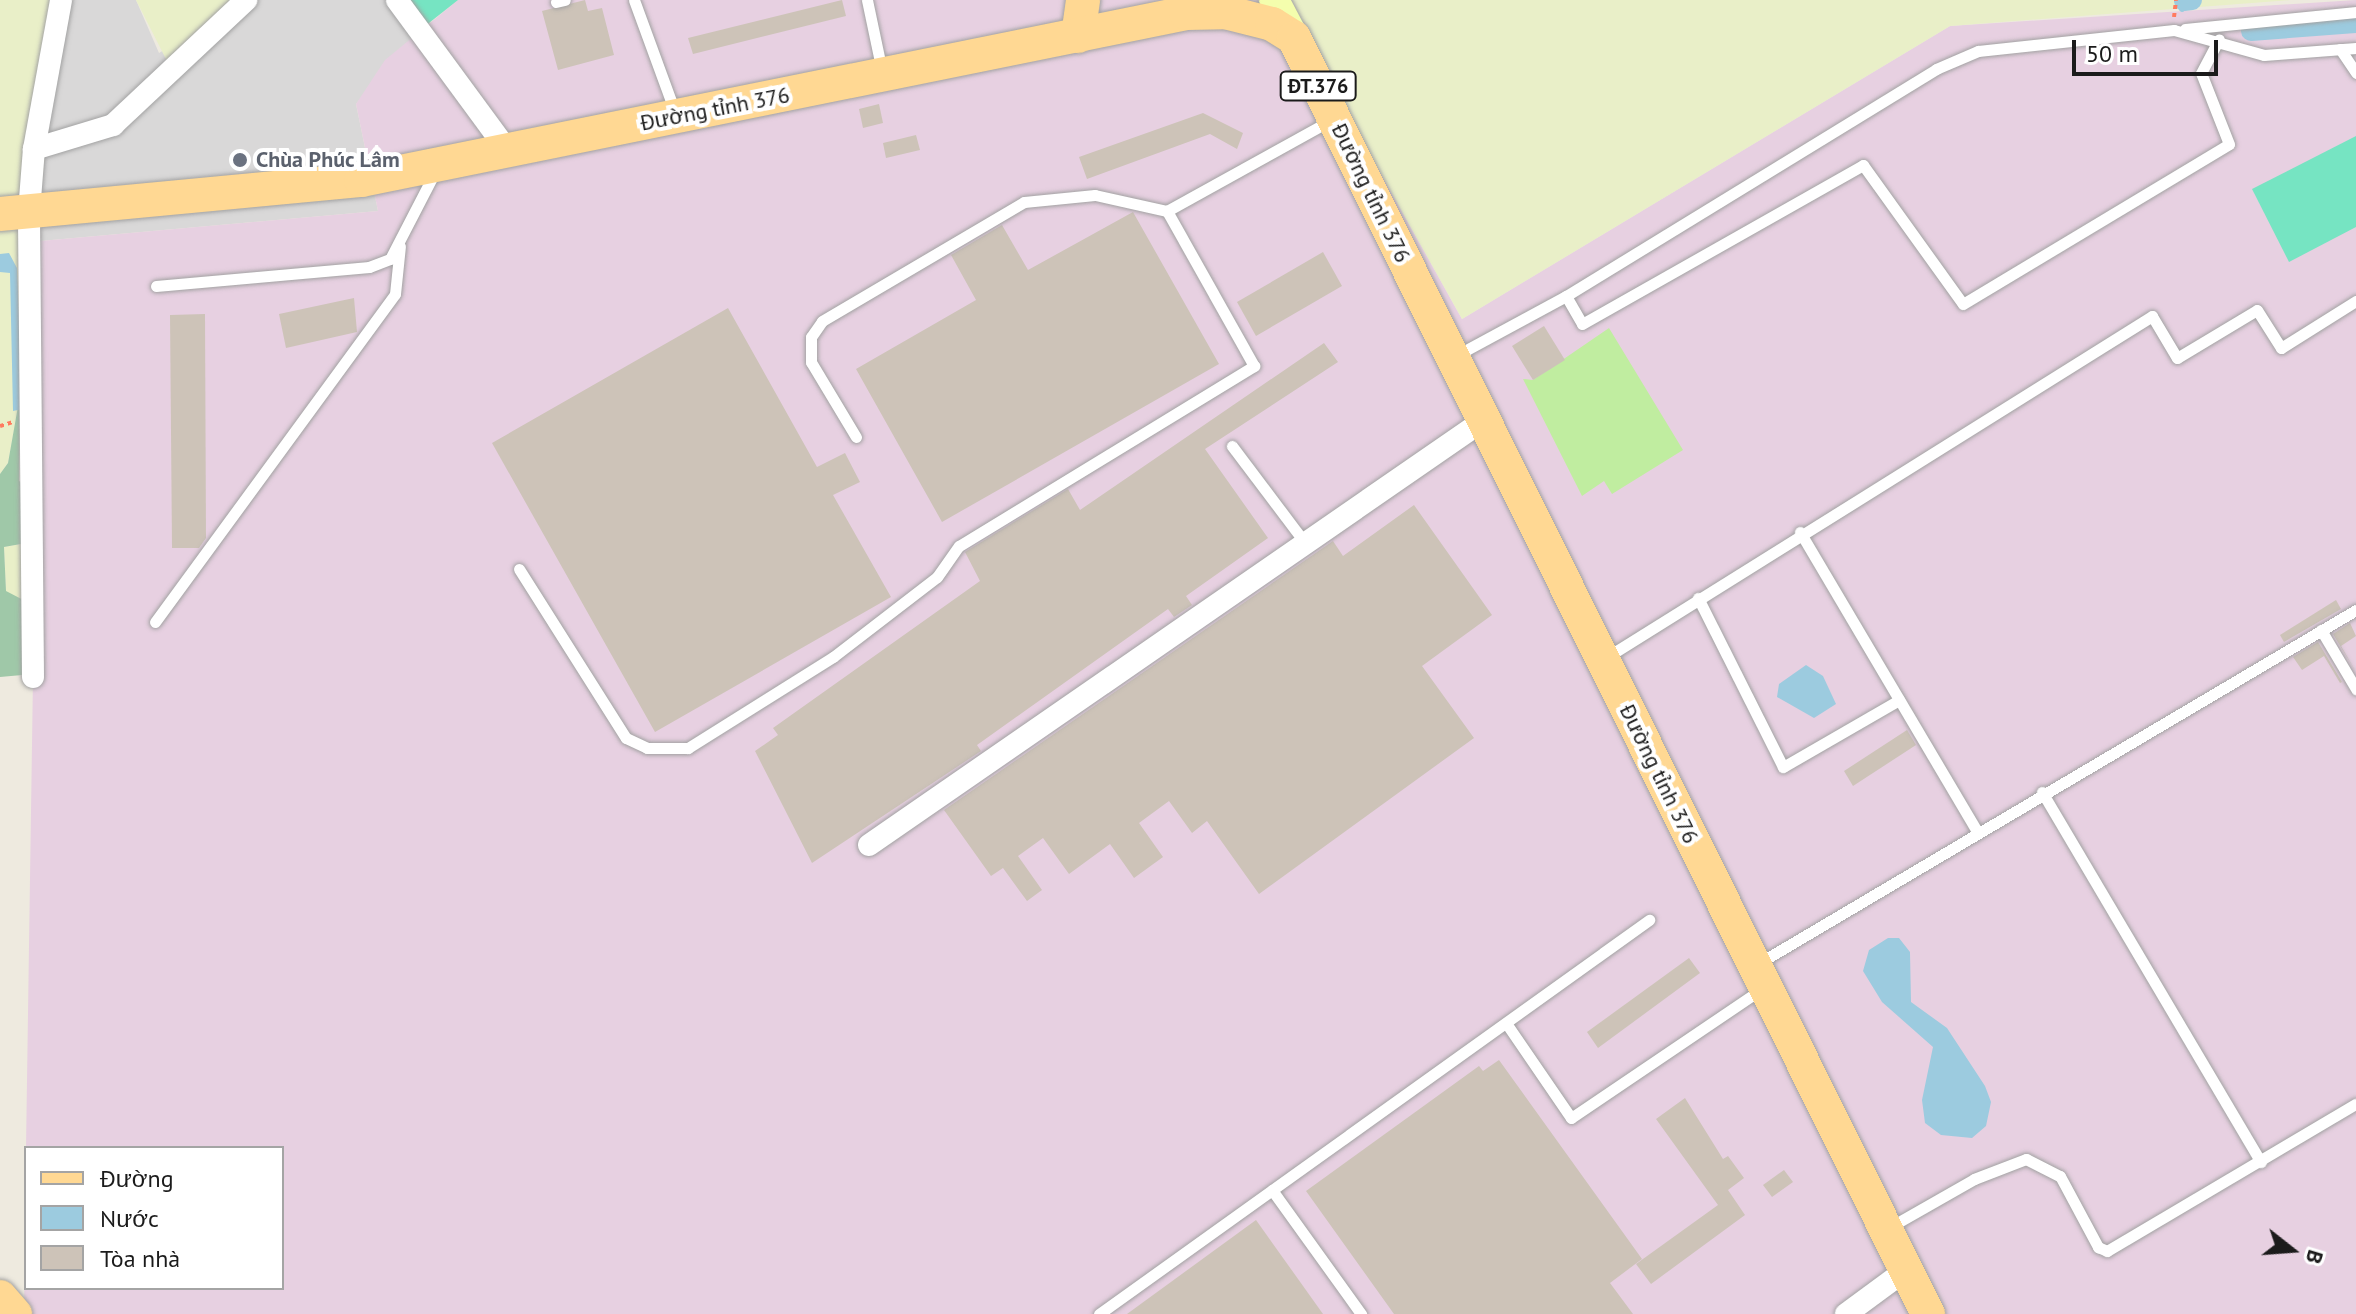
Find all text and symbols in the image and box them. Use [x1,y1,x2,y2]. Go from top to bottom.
scale bar [2076,24,2222,74]
text: 50 m [2086,38,2138,69]
road number: ĐT.376 [1278,70,1358,102]
street label: Đường tỉnh 376 [638,82,792,136]
street label: Đường tỉnh 376 [1326,119,1416,267]
place label: Chùa Phúc Lâm [256,147,400,173]
marker: Chùa Phúc Lâm [231,151,249,169]
street label: Đường tỉnh 376 [1614,700,1704,848]
legend [24,1146,284,1290]
text: Đường [100,1163,174,1194]
text: Nước [100,1203,159,1234]
north arrow [2252,1210,2332,1290]
text: Tòa nhà [100,1243,180,1274]
text: B [2300,1247,2330,1267]

